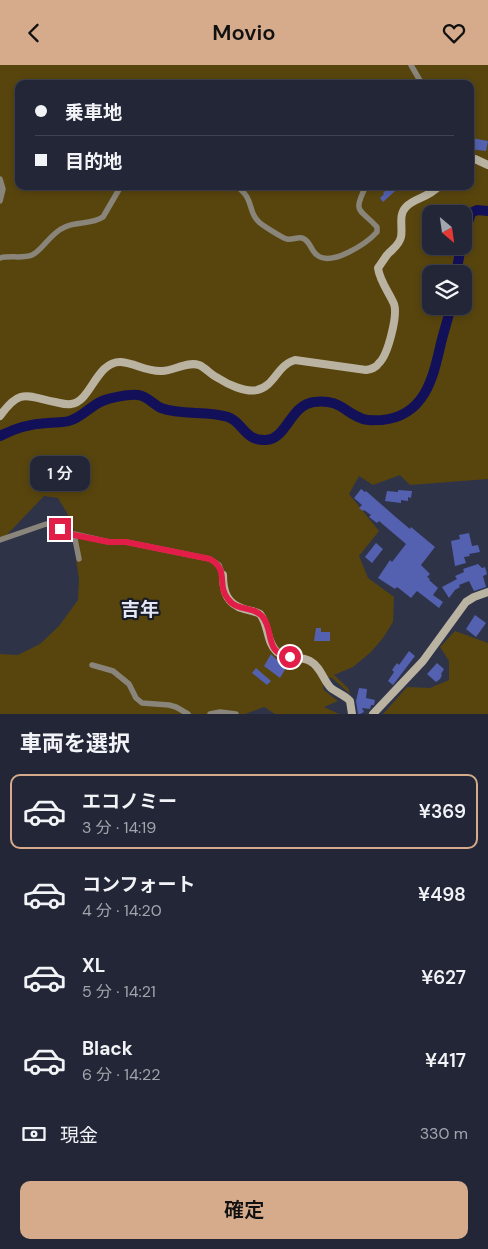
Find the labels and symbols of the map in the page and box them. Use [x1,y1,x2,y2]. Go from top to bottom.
north arrow [422,205,472,255]
callout: 1 分 [30,457,90,491]
route end [49,518,71,540]
district label: 吉年 [121,597,159,622]
route start [279,646,301,668]

